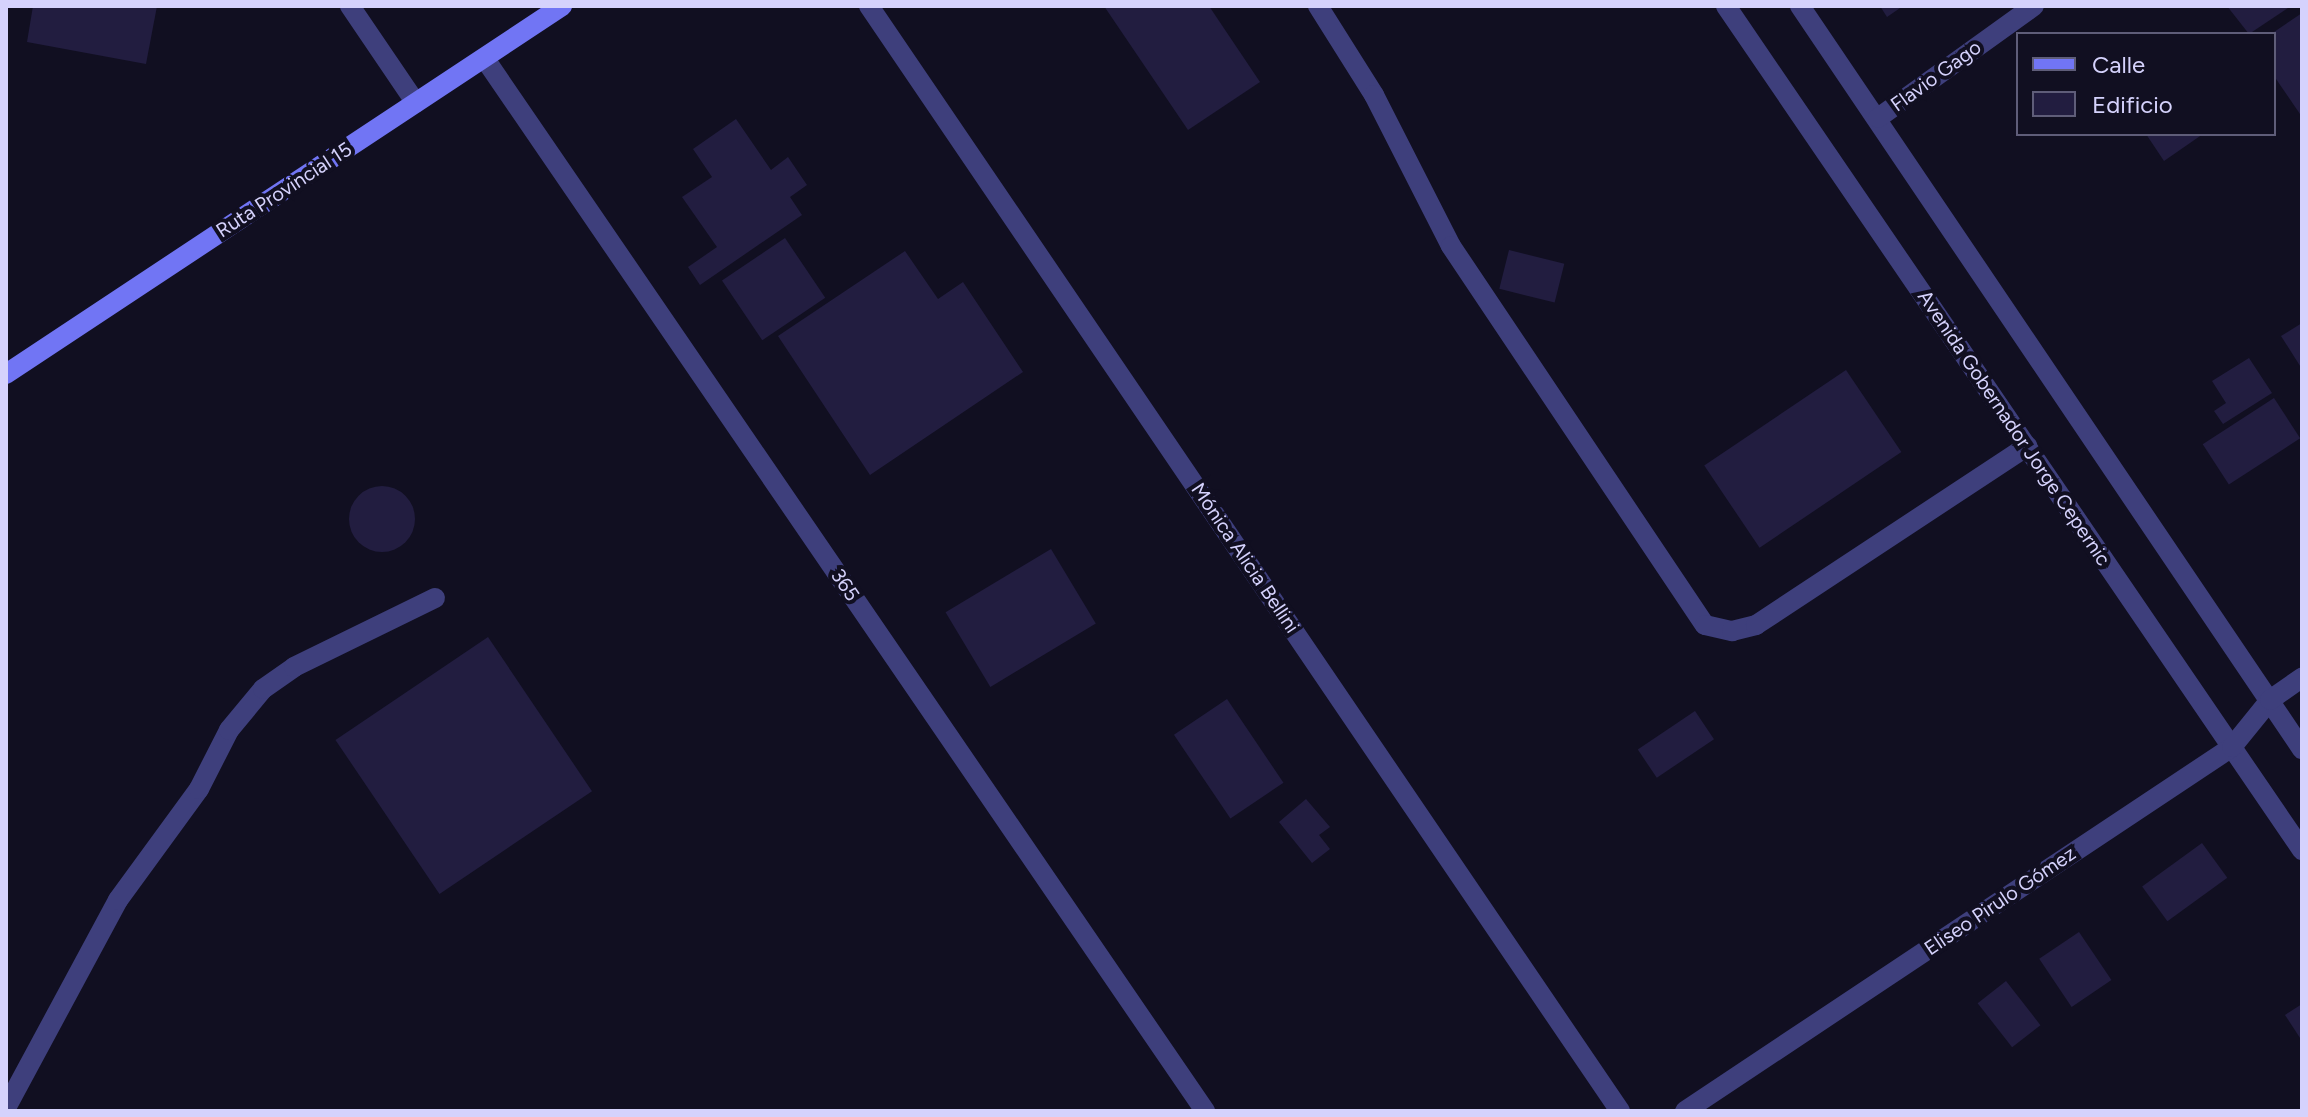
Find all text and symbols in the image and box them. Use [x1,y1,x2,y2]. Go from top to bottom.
legend [2016,32,2276,136]
street label: Flavio Gago [1886,35,1986,117]
text: Calle [2092,50,2145,79]
text: Edificio [2092,90,2173,119]
street label: Ruta Provincial 15 [212,137,356,243]
street label: Avenida Gobernador Jorge Cepernic [1913,286,2115,570]
street label: Mónica Alicia Bellini [1186,478,1304,638]
street label: 365 [826,564,864,606]
street label: Eliseo Pirulo Gómez [1920,841,2080,961]

